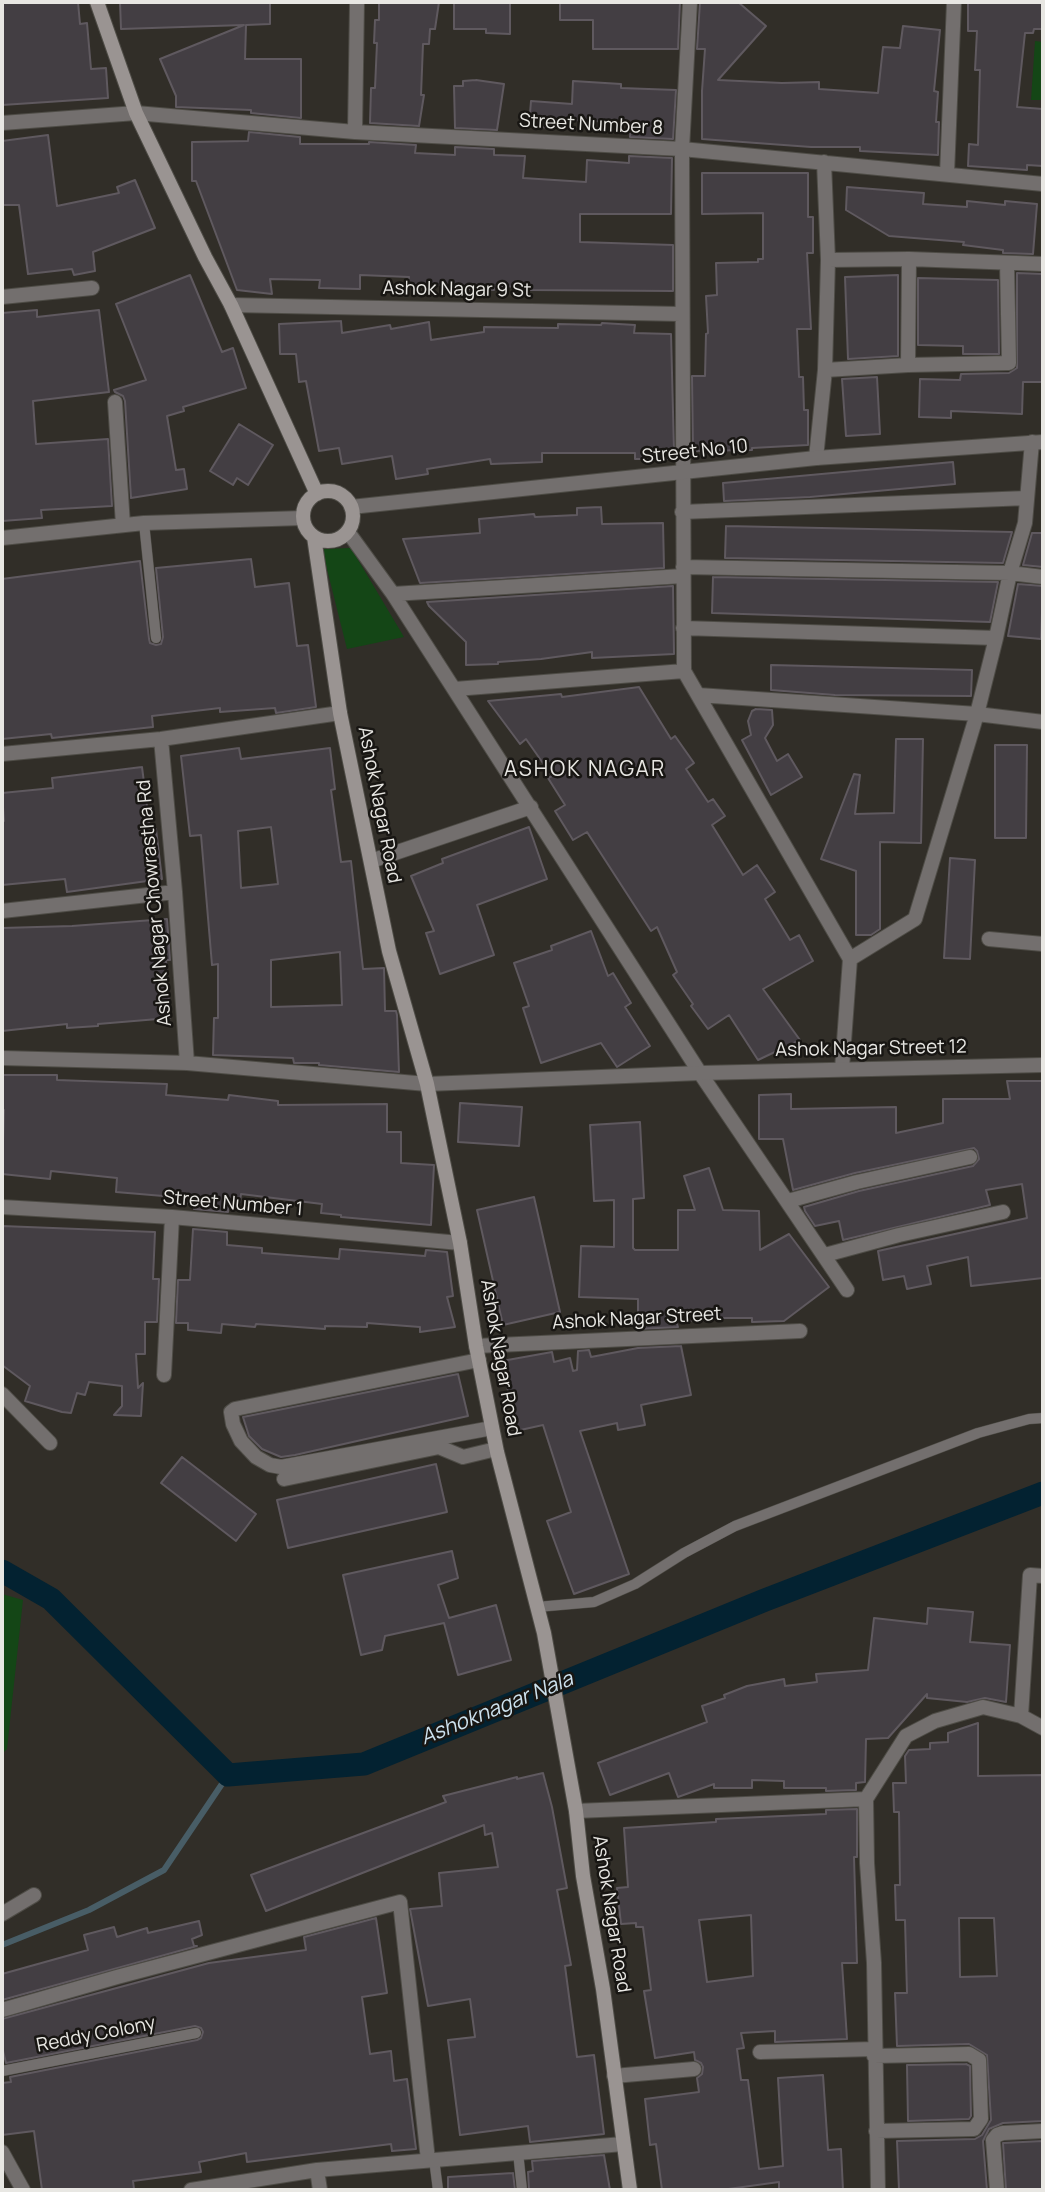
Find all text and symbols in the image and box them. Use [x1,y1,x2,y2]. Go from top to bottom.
street label: Street Number 8 [518,110,664,140]
street label: Ashok Nagar 9 St [382,277,532,303]
street label: Street No 10 [641,435,749,469]
street label: Ashok Nagar Road [353,725,405,885]
district label: ASHOK NAGAR [505,757,665,783]
street label: Ashok Nagar Chowrastha Rd [133,779,177,1027]
street label: Ashok Nagar Street 12 [775,1036,967,1062]
street label: Street Number 1 [162,1187,304,1221]
street label: Ashok Nagar Road [475,1278,525,1438]
street label: Ashok Nagar Street [552,1303,722,1335]
water label: Ashoknagar Nala [417,1667,577,1751]
street label: Ashok Nagar Road [587,1834,635,1994]
street label: Reddy Colony [35,2012,157,2058]

